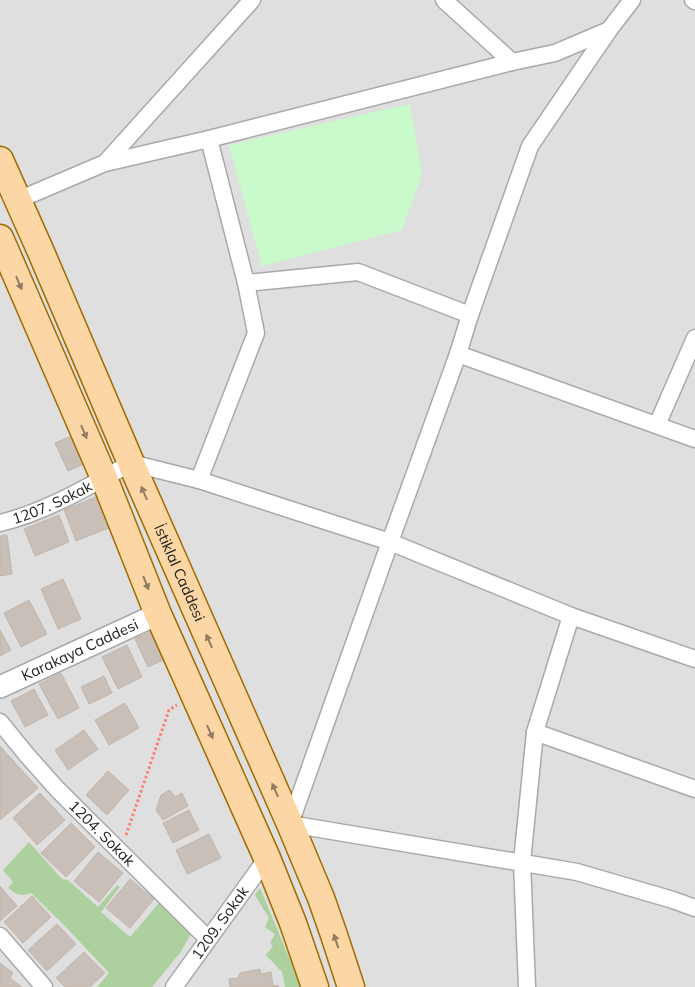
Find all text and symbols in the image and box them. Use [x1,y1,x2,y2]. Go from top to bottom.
one-way arrow [16,276,24,290]
one-way arrow [81,425,89,439]
street label: 1207. Sokak [10,476,95,528]
one-way arrow [140,486,148,500]
street label: İstiklal Caddesi [150,521,209,624]
one-way arrow [142,576,150,590]
street label: Karakaya Caddesi [18,614,141,685]
one-way arrow [205,634,213,648]
one-way arrow [207,725,215,739]
one-way arrow [270,783,278,797]
street label: 1204. Sokak [65,796,139,870]
street label: 1209. Sokak [187,882,253,963]
one-way arrow [332,933,339,948]

